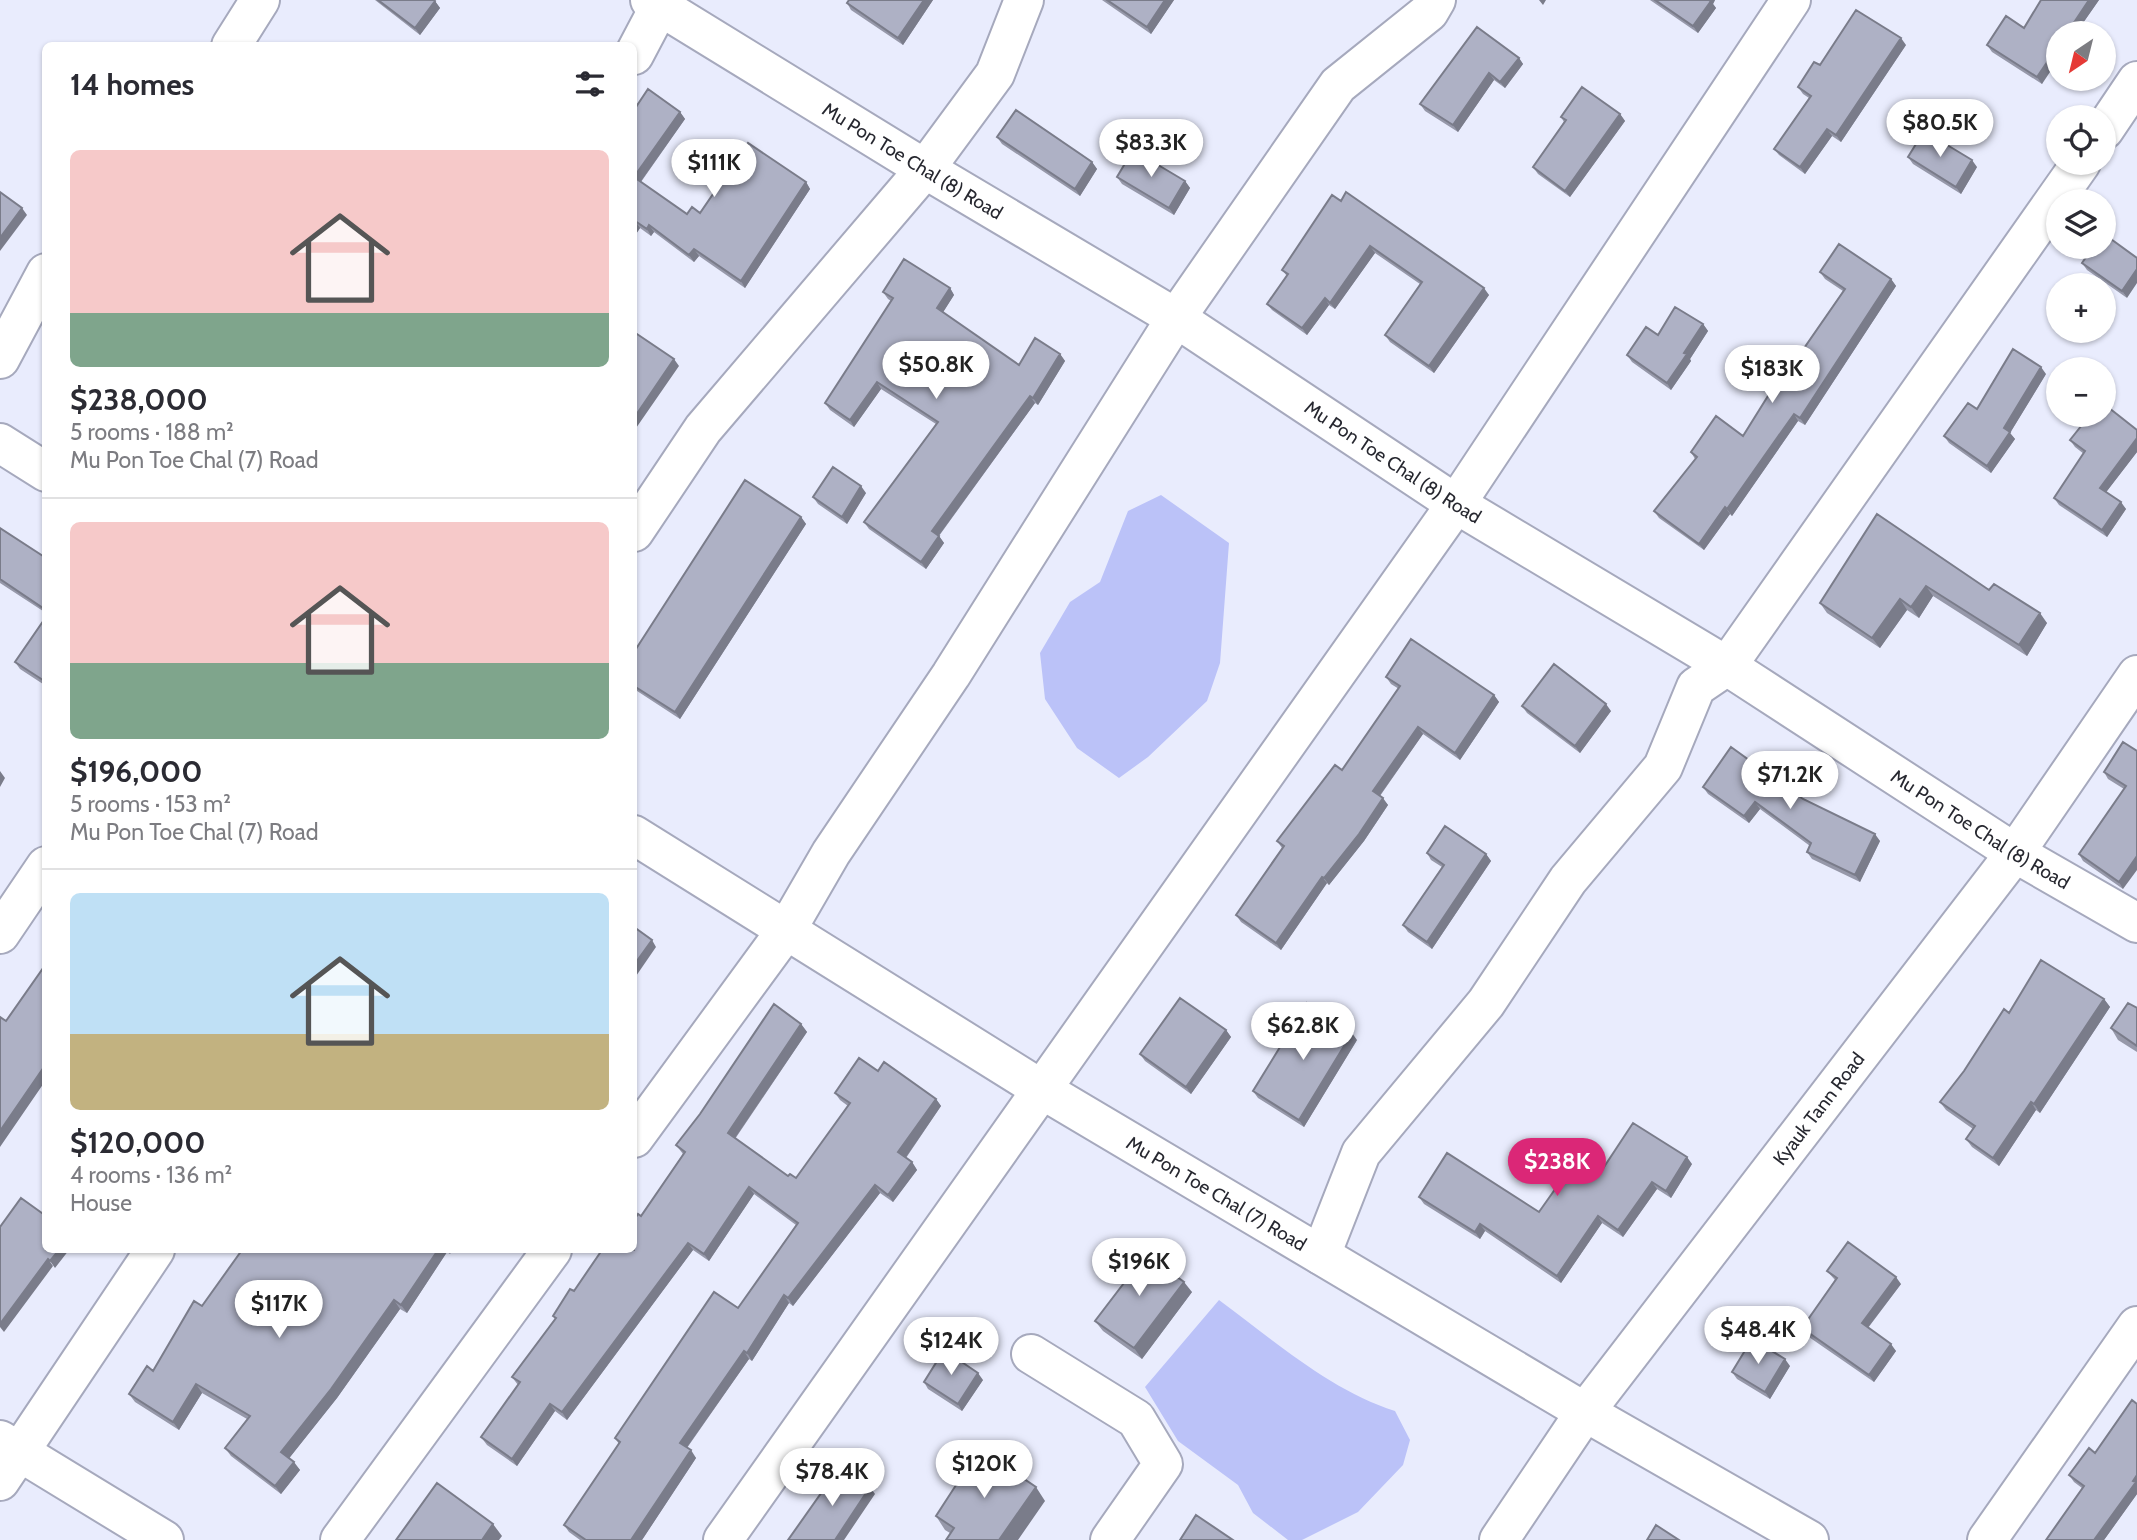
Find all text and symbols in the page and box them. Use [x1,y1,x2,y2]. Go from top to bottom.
north arrow [2046,21,2116,91]
map controls [2046,21,2116,427]
icon: filters [571,65,609,103]
text: 14 homes [70,66,194,103]
street label: Mu Pon Toe Chal (8) Road [818,98,1007,225]
pin: $80.5K [1883,100,1997,159]
button: locate [2046,105,2116,175]
text: $80.5K [1902,108,1978,136]
pin: $83.3K [1094,120,1208,179]
text: $83.3K [1115,128,1187,156]
pin: $111K [665,140,763,199]
text: $111K [687,148,741,176]
button: layers [2046,189,2116,259]
icon: home [277,195,403,321]
button: + [2046,273,2116,343]
pin: $50.8K [879,342,993,401]
pin: $183K [1723,346,1821,405]
text: $50.8K [898,350,974,378]
text: $183K [1741,354,1803,382]
button: − [2046,357,2116,427]
text: $238,000 [70,381,208,418]
street label: Mu Pon Toe Chal (8) Road [1300,396,1485,528]
text: 5 rooms · 188 m² [70,418,234,446]
text: Mu Pon Toe Chal (7) Road [70,446,319,474]
icon: home [277,567,403,693]
pin: $71.2K [1733,752,1847,811]
text: $196,000 [70,753,202,790]
text: $71.2K [1757,760,1823,788]
street label: Mu Pon Toe Chal (8) Road [1887,765,2074,894]
text: 5 rooms · 153 m² [70,790,231,818]
text: Mu Pon Toe Chal (7) Road [70,818,319,846]
icon: home [277,938,403,1064]
pin: $62.8K [1246,1002,1360,1062]
text: $62.8K [1267,1011,1339,1039]
street label: Kyauk Tann Road [1768,1048,1869,1170]
text: $120,000 [70,1124,205,1161]
street label: Mu Pon Toe Chal (7) Road [1122,1131,1311,1256]
pin: $238K [1508,1138,1606,1198]
text: $238K [1524,1147,1590,1175]
text: 4 rooms · 136 m² [70,1161,232,1189]
text: House [70,1189,132,1217]
pin: $196K [1090,1238,1188,1298]
text: $196K [1108,1247,1170,1275]
pin: $117K [230,1280,328,1340]
text: $117K [251,1289,307,1317]
pin: $48.4K [1701,1306,1815,1366]
text: $48.4K [1720,1315,1796,1343]
pin: $124K [902,1318,1000,1377]
text: $124K [920,1326,982,1354]
pin: $120K [935,1440,1033,1500]
pin: $78.4K [775,1448,889,1508]
text: $120K [952,1449,1016,1477]
text: $78.4K [796,1457,868,1485]

